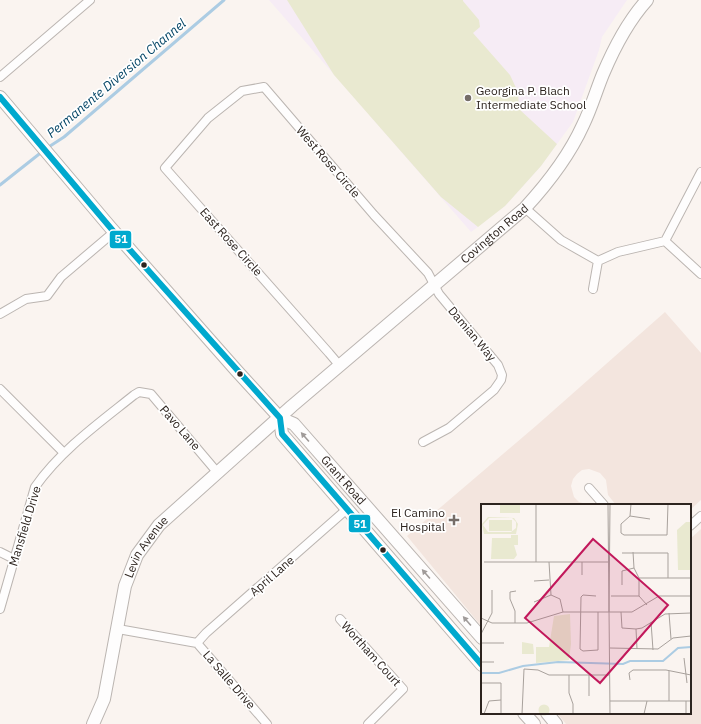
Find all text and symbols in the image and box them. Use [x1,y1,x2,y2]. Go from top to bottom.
water label: Permanente Diversion Channel [43,15,190,142]
place label: Georgina P. Blach Intermediate School [476,83,586,112]
marker: Georgina P. Blach Intermediate School [463,93,473,103]
street label: West Rose Circle [293,123,364,201]
street label: Covington Road [457,200,531,267]
street label: East Rose Circle [197,205,266,279]
line badge: 51 [109,230,132,249]
text: 51 [114,232,128,246]
unlabelled marker [139,260,149,270]
street label: Damian Way [445,303,500,364]
unlabelled marker [235,369,245,379]
street label: Pavo Lane [157,402,204,454]
one-way arrow [301,432,310,442]
street label: Grant Road [318,452,369,508]
street label: Mansfield Drive [5,484,44,568]
inset map [481,504,691,714]
place label: El Camino Hospital [391,505,445,534]
street label: Levin Avenue [121,512,171,580]
line badge: 51 [348,514,371,533]
marker: El Camino Hospital [448,514,460,526]
text: 51 [353,517,367,531]
unlabelled marker [378,545,388,555]
street label: April Lane [246,552,297,599]
one-way arrow [421,569,430,579]
one-way arrow [462,616,471,626]
street label: Wortham Court [338,618,404,689]
street label: La Salle Drive [200,647,259,712]

